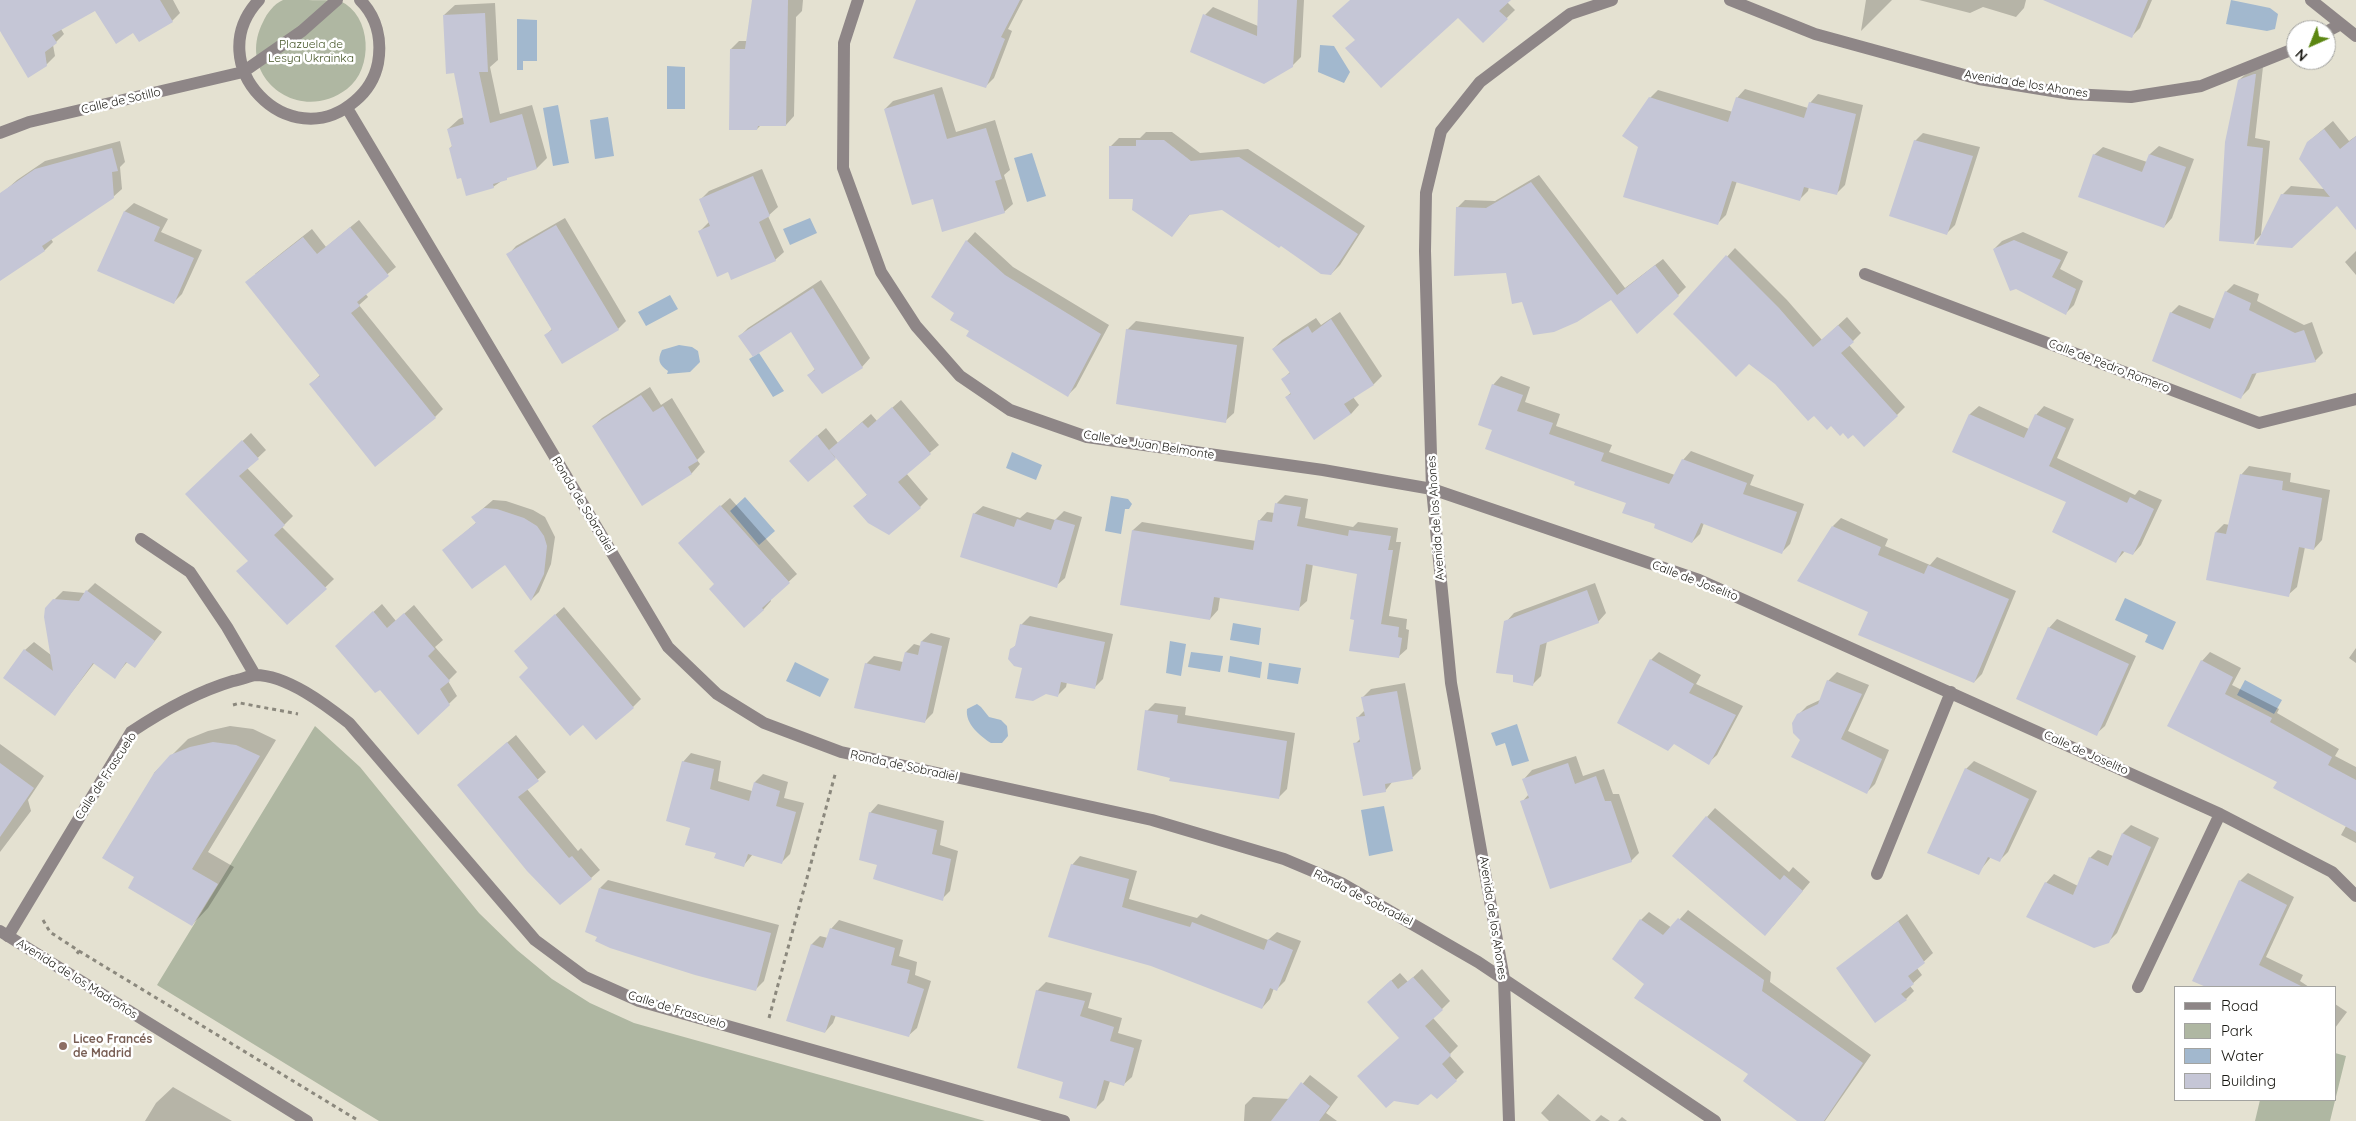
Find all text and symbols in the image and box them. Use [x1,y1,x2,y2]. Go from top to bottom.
north arrow [2286,20,2336,70]
park label: Plazuela de Lesya Ukrainka [268,37,354,65]
text: N [2291,45,2311,65]
street label: Avenida de los Ahones [1963,67,2089,101]
street label: Calle de Sotillo [80,85,162,117]
street label: Calle de Pedro Romero [2046,336,2172,396]
street label: Calle de Juan Belmonte [1083,428,1215,462]
street label: Ronda de Sobradiel [549,454,617,556]
street label: Avenida de los Ahones [1424,455,1448,581]
street label: Calle de Joselito [1650,558,1740,604]
street label: Calle de Joselito [2042,728,2130,778]
street label: Calle de Frascuelo [72,729,140,823]
street label: Ronda de Sobradiel [849,748,959,784]
street label: Avenida de los Ahones [1476,855,1510,981]
street label: Ronda de Sobradiel [1311,867,1415,929]
street label: Avenida de los Madroños [14,936,140,1022]
legend [2174,986,2336,1101]
street label: Calle de Frascuelo [626,988,728,1032]
text: Road [2221,996,2258,1015]
text: Park [2221,1021,2253,1040]
place label: Liceo Francés de Madrid [73,1032,152,1060]
marker: Liceo Francés de Madrid [57,1040,69,1052]
text: Water [2221,1046,2264,1065]
text: Building [2221,1071,2276,1090]

